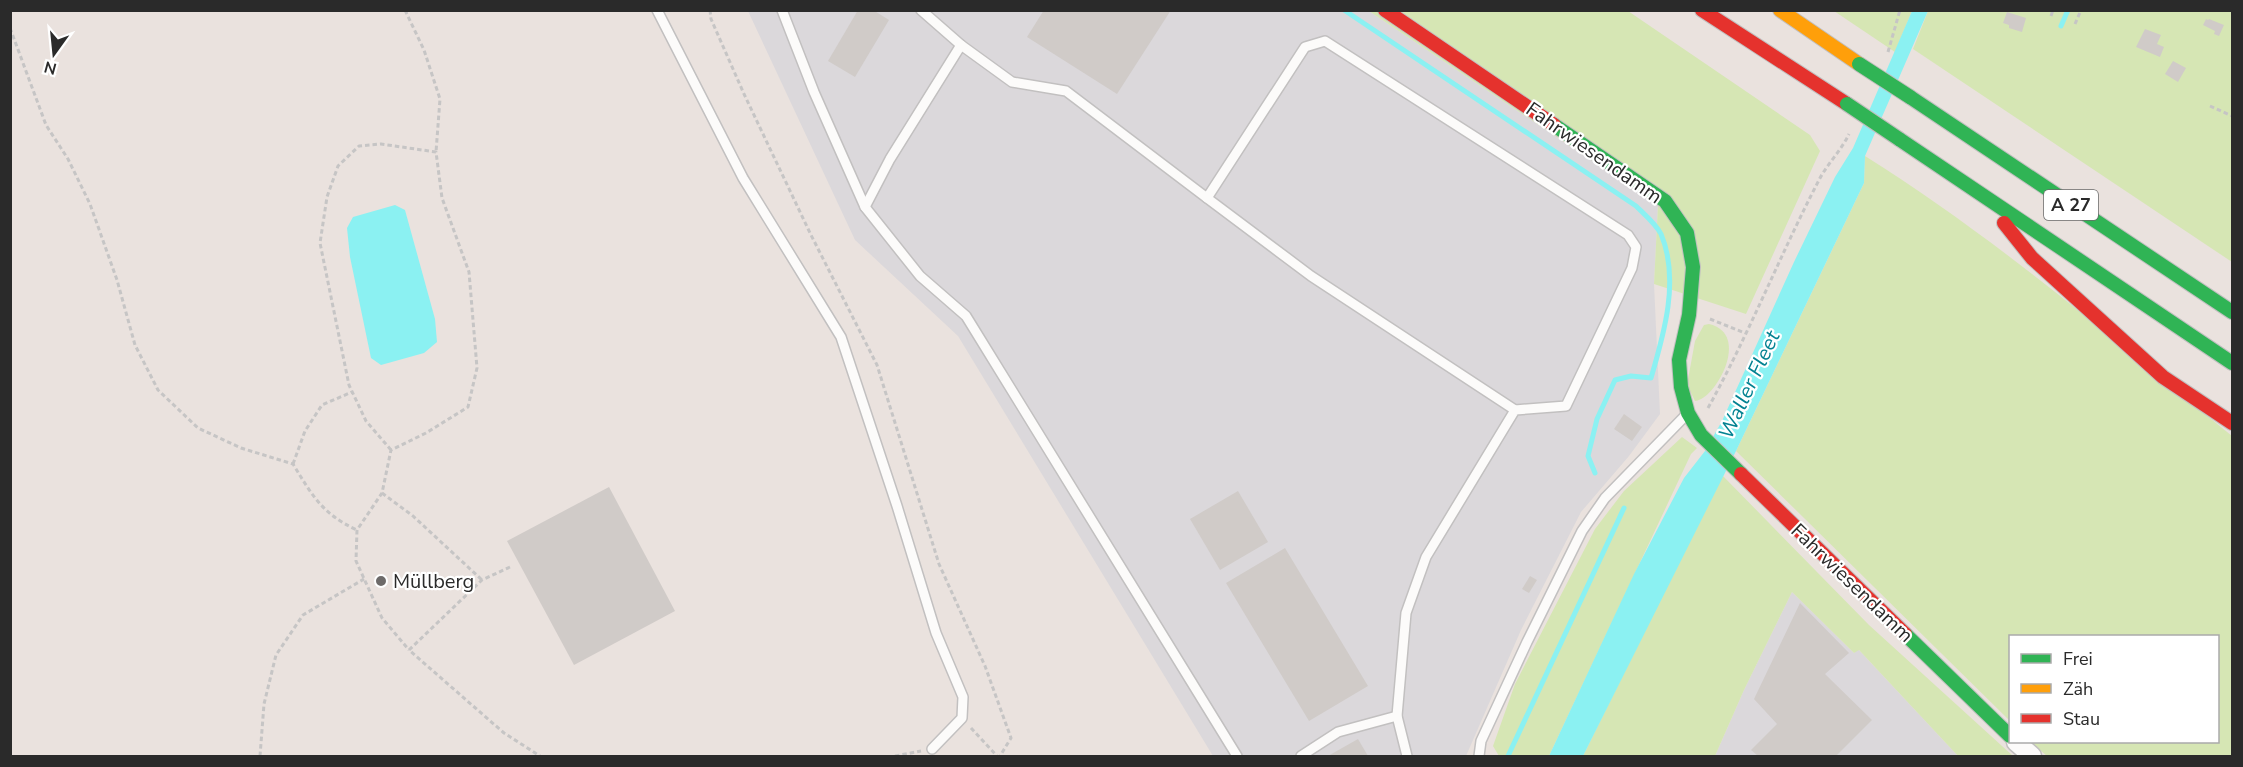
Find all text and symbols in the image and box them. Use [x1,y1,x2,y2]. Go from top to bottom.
north arrow [24,24,84,84]
text: N [42,55,59,80]
street label: Fahrwiesendamm [1521,96,1667,210]
road number: A 27 [2044,190,2098,220]
water label: Waller Fleet [1712,326,1787,444]
street label: Fahrwiesendamm [1785,518,1919,648]
place label: Müllberg [393,568,474,595]
marker: Müllberg [374,574,388,588]
legend [2009,635,2219,743]
text: Frei [2063,647,2093,671]
text: Zäh [2063,677,2093,701]
text: Stau [2063,707,2100,731]

